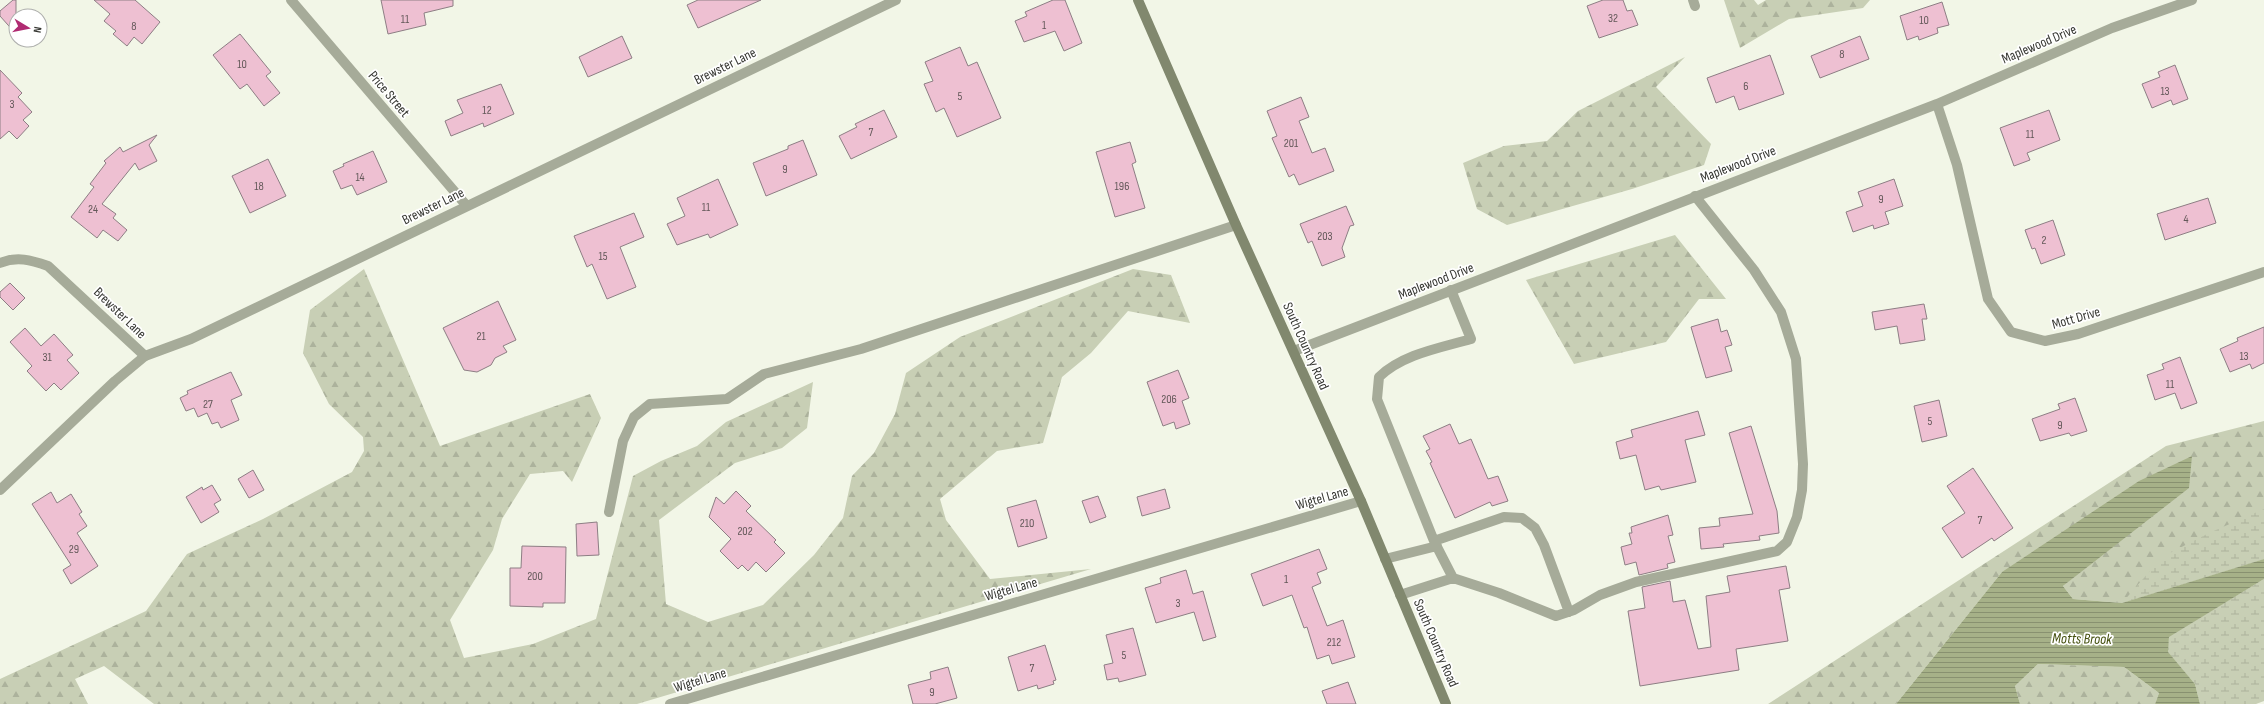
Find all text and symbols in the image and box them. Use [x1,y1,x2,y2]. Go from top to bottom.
north arrow [8,8,48,48]
house number: 32 [1608,11,1618,26]
house number: 11 [401,12,410,27]
house number: 10 [1919,13,1929,28]
house number: 1 [1042,18,1047,33]
house number: 8 [131,19,137,34]
street label: Maplewood Drive [1999,21,2079,67]
text: N [30,26,44,34]
street label: Brewster Lane [691,44,759,88]
house number: 8 [1839,47,1845,62]
house number: 10 [237,57,247,72]
street label: Price Street [365,67,413,121]
house number: 6 [1743,79,1749,94]
house number: 13 [2160,84,2170,99]
house number: 5 [958,89,963,104]
house number: 3 [9,97,15,112]
house number: 12 [482,103,492,118]
house number: 7 [869,125,874,140]
house number: 11 [2026,127,2035,142]
house number: 201 [1284,136,1299,151]
street label: Maplewood Drive [1698,142,1778,186]
house number: 9 [782,162,788,177]
house number: 14 [355,170,365,185]
house number: 18 [254,179,264,194]
house number: 196 [1115,179,1129,194]
street label: Brewster Lane [399,184,467,228]
house number: 9 [1878,192,1884,207]
house number: 11 [702,200,711,215]
house number: 24 [88,202,98,217]
house number: 4 [2183,212,2189,227]
house number: 203 [1317,229,1333,244]
house number: 2 [2042,233,2047,248]
house number: 15 [598,249,608,264]
street label: Maplewood Drive [1396,259,1476,303]
street label: Brewster Lane [90,284,150,342]
street label: South Country Road [1279,300,1333,392]
street label: Mott Drive [2050,303,2102,333]
house number: 21 [476,329,486,344]
house number: 13 [2239,349,2249,364]
house number: 31 [42,350,52,365]
house number: 11 [2166,377,2175,392]
house number: 206 [1161,392,1177,407]
house number: 27 [203,397,213,412]
house number: 5 [1928,414,1933,429]
house number: 9 [2057,418,2063,433]
street label: Wigtel Lane [1294,482,1350,514]
house number: 7 [1978,513,1983,528]
house number: 210 [1020,516,1034,531]
house number: 202 [737,524,753,539]
house number: 29 [69,542,79,557]
house number: 200 [527,569,543,584]
house number: 1 [1284,572,1289,587]
street label: Wigtel Lane [983,573,1039,605]
house number: 3 [1175,596,1181,611]
street label: South Country Road [1410,596,1462,690]
water label: Motts Brook [2052,629,2112,649]
house number: 212 [1327,635,1341,650]
house number: 5 [1122,648,1127,663]
house number: 7 [1030,661,1035,676]
street label: Wigtel Lane [672,664,728,696]
house number: 9 [929,685,935,700]

